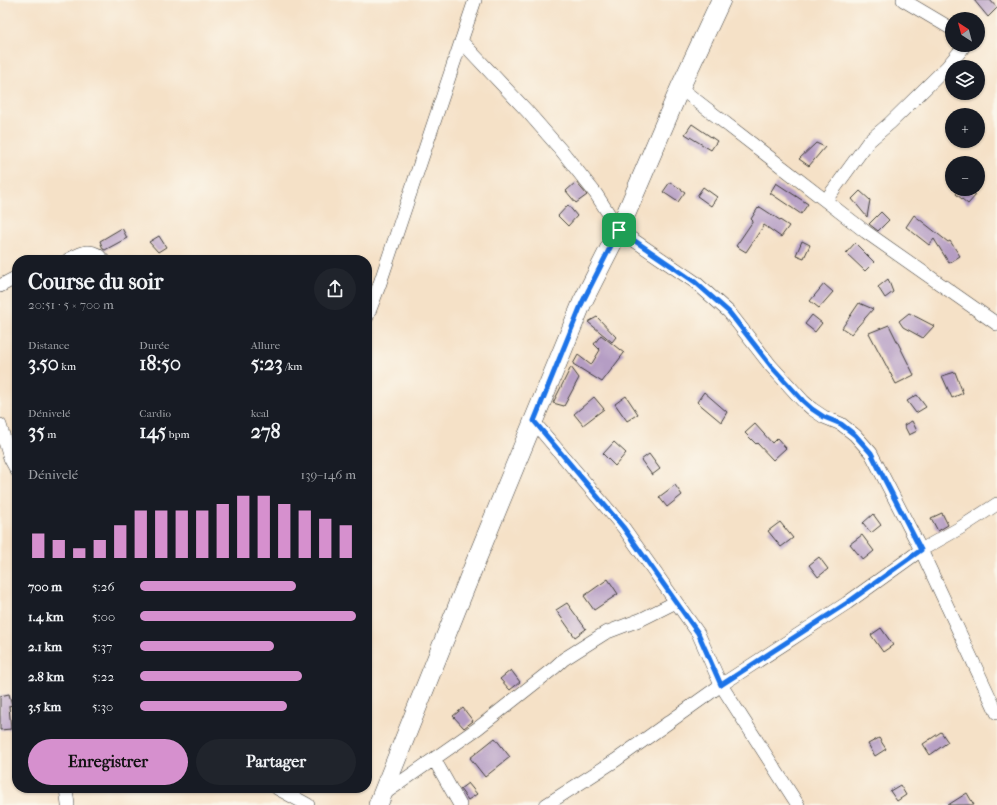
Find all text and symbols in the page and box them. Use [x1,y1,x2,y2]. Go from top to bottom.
north arrow [945,12,985,52]
map controls [945,12,985,196]
button: layers [945,60,985,100]
button: + [945,108,985,148]
button: − [945,156,985,196]
pin [602,213,636,247]
icon: arrive [608,219,630,241]
button: share [314,268,356,310]
text: Course du soir [28,269,163,295]
text: 20:51 · 5 × 700 m [28,297,114,312]
text: Distance [28,339,69,352]
text: Durée [139,339,169,352]
text: Allure [251,339,280,352]
text: 3.50 [28,352,59,375]
text: 18:50 [139,352,181,375]
text: 5:23 [251,352,283,375]
text: km [59,360,76,373]
text: /km [283,360,303,373]
text: Dénivelé [28,407,70,420]
text: Cardio [139,407,171,420]
text: kcal [251,407,269,420]
text: 35 [28,420,45,443]
text: 145 [139,420,166,443]
text: 278 [251,420,281,443]
text: m [45,428,56,441]
text: bpm [166,428,190,441]
text: Dénivelé [28,467,78,482]
text: 139–146 m [301,467,356,482]
text: 700 m [28,579,62,594]
text: 5:26 [92,579,115,594]
text: 1.4 km [28,609,63,624]
text: 5:00 [92,609,115,624]
text: 2.1 km [28,639,62,654]
text: 5:37 [92,639,112,654]
text: 2.8 km [28,669,64,684]
text: 5:22 [92,669,114,684]
text: 3.5 km [28,699,61,714]
text: 5:30 [92,699,113,714]
button: Enregistrer [28,739,188,785]
button: Partager [196,739,356,785]

